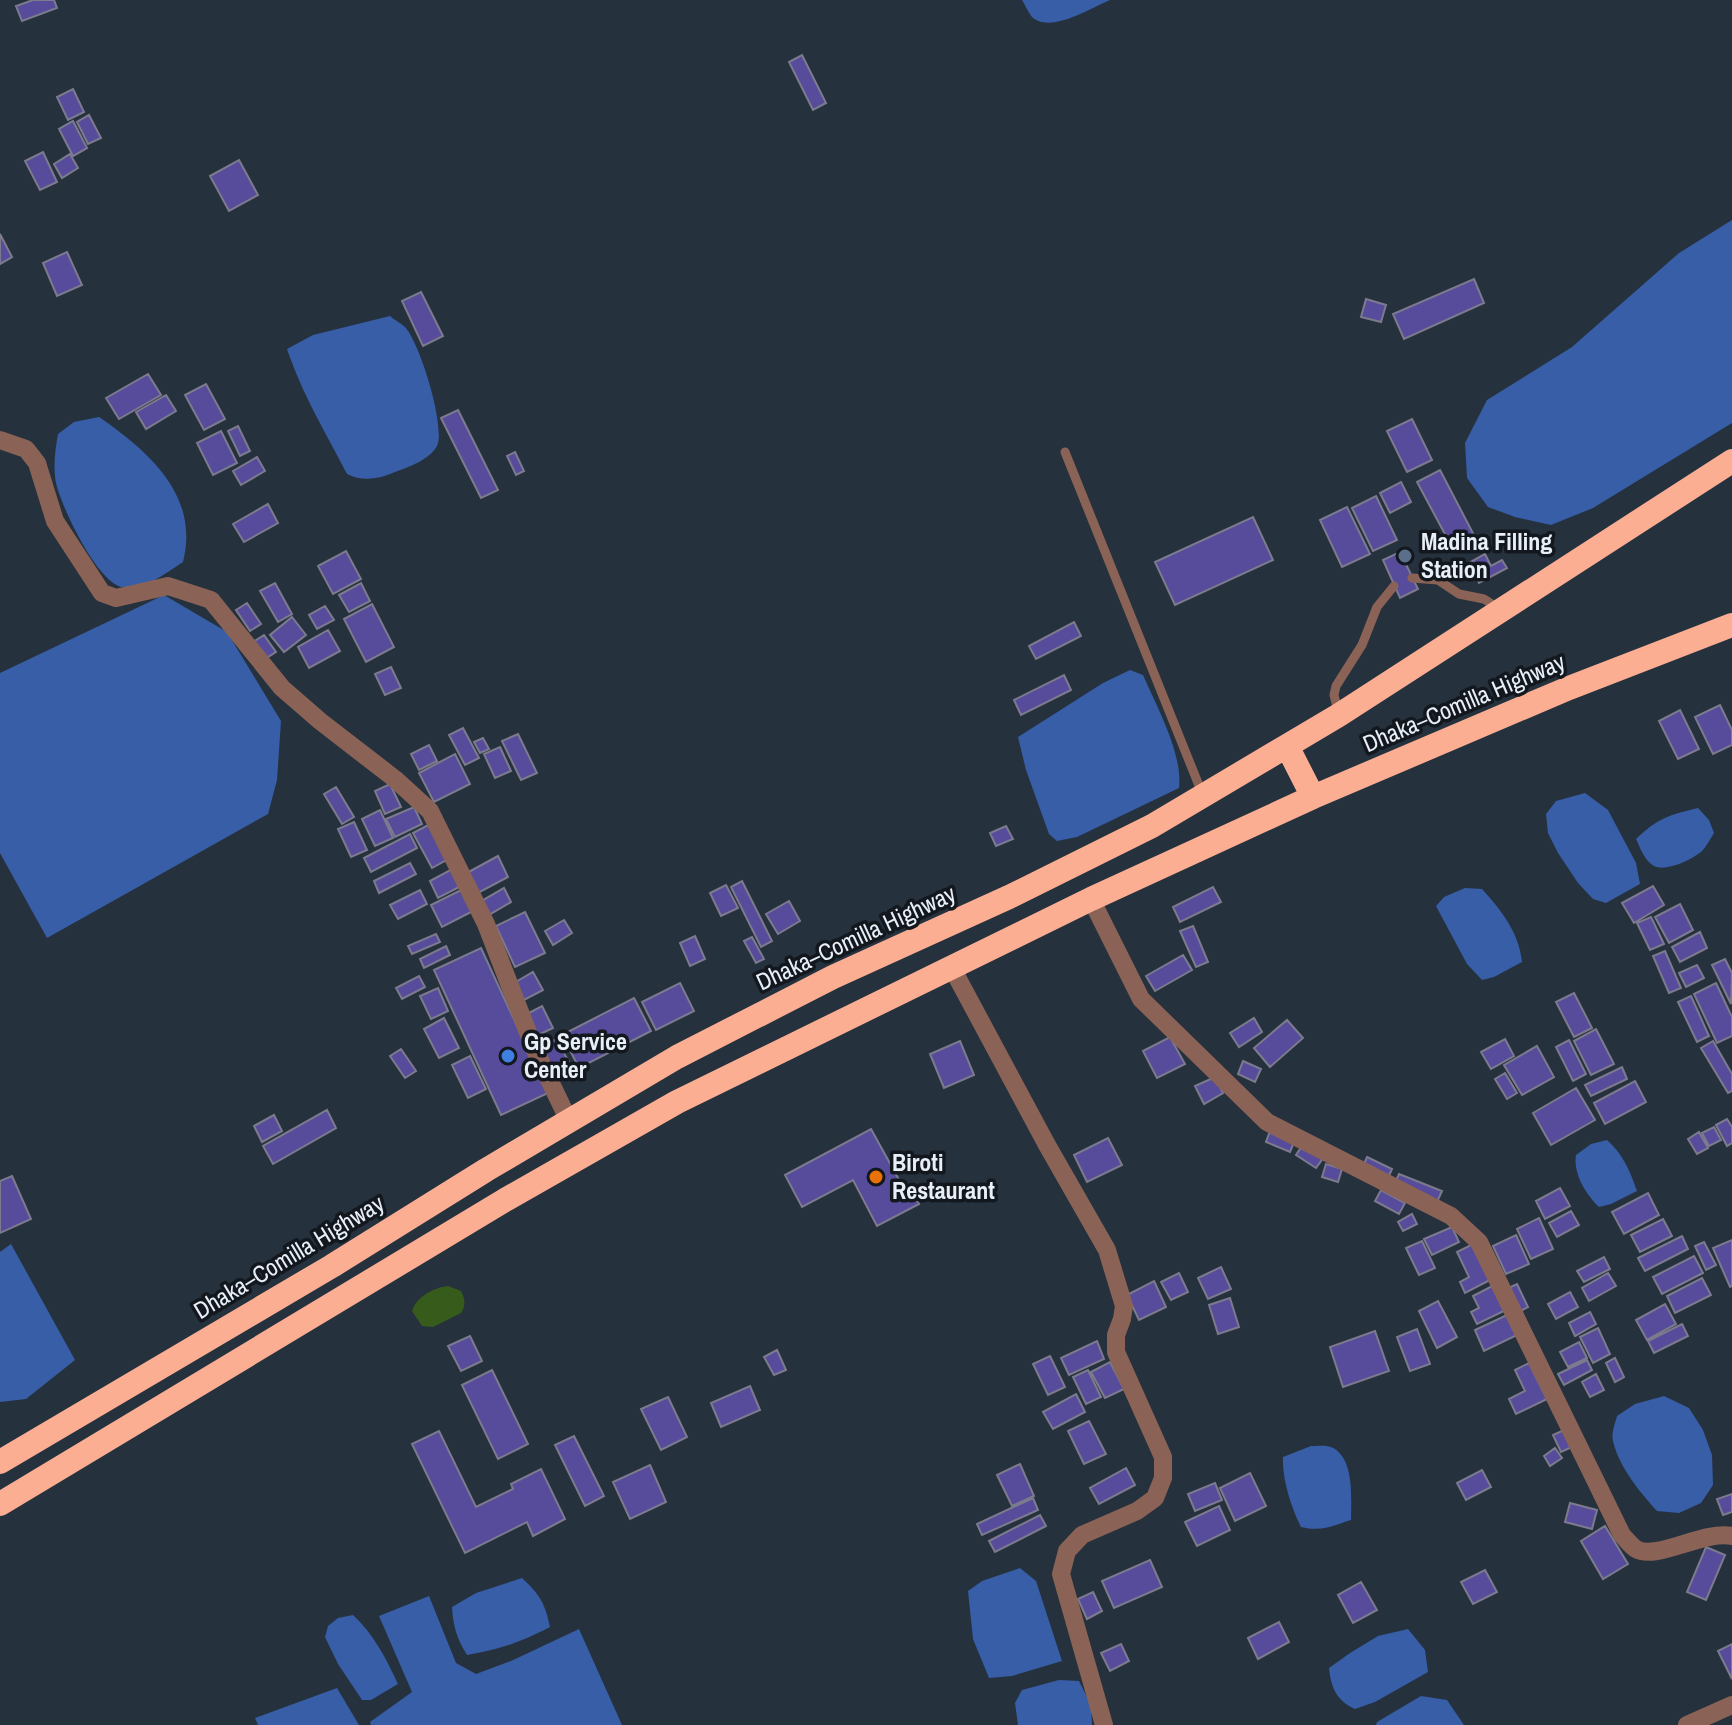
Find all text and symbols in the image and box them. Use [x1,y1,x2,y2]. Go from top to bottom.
place label: Madina Filling Station [1421,525,1552,585]
marker: Madina Filling Station [1396,547,1414,565]
street label: Dhaka–Comilla Highway [1358,645,1570,759]
street label: Dhaka–Comilla Highway [751,877,961,997]
place label: Gp Service Center [524,1025,627,1085]
marker: Gp Service Center [499,1047,517,1065]
place label: Biroti Restaurant [892,1146,995,1206]
marker: Biroti Restaurant [867,1168,885,1186]
street label: Dhaka–Comilla Highway [187,1187,390,1326]

